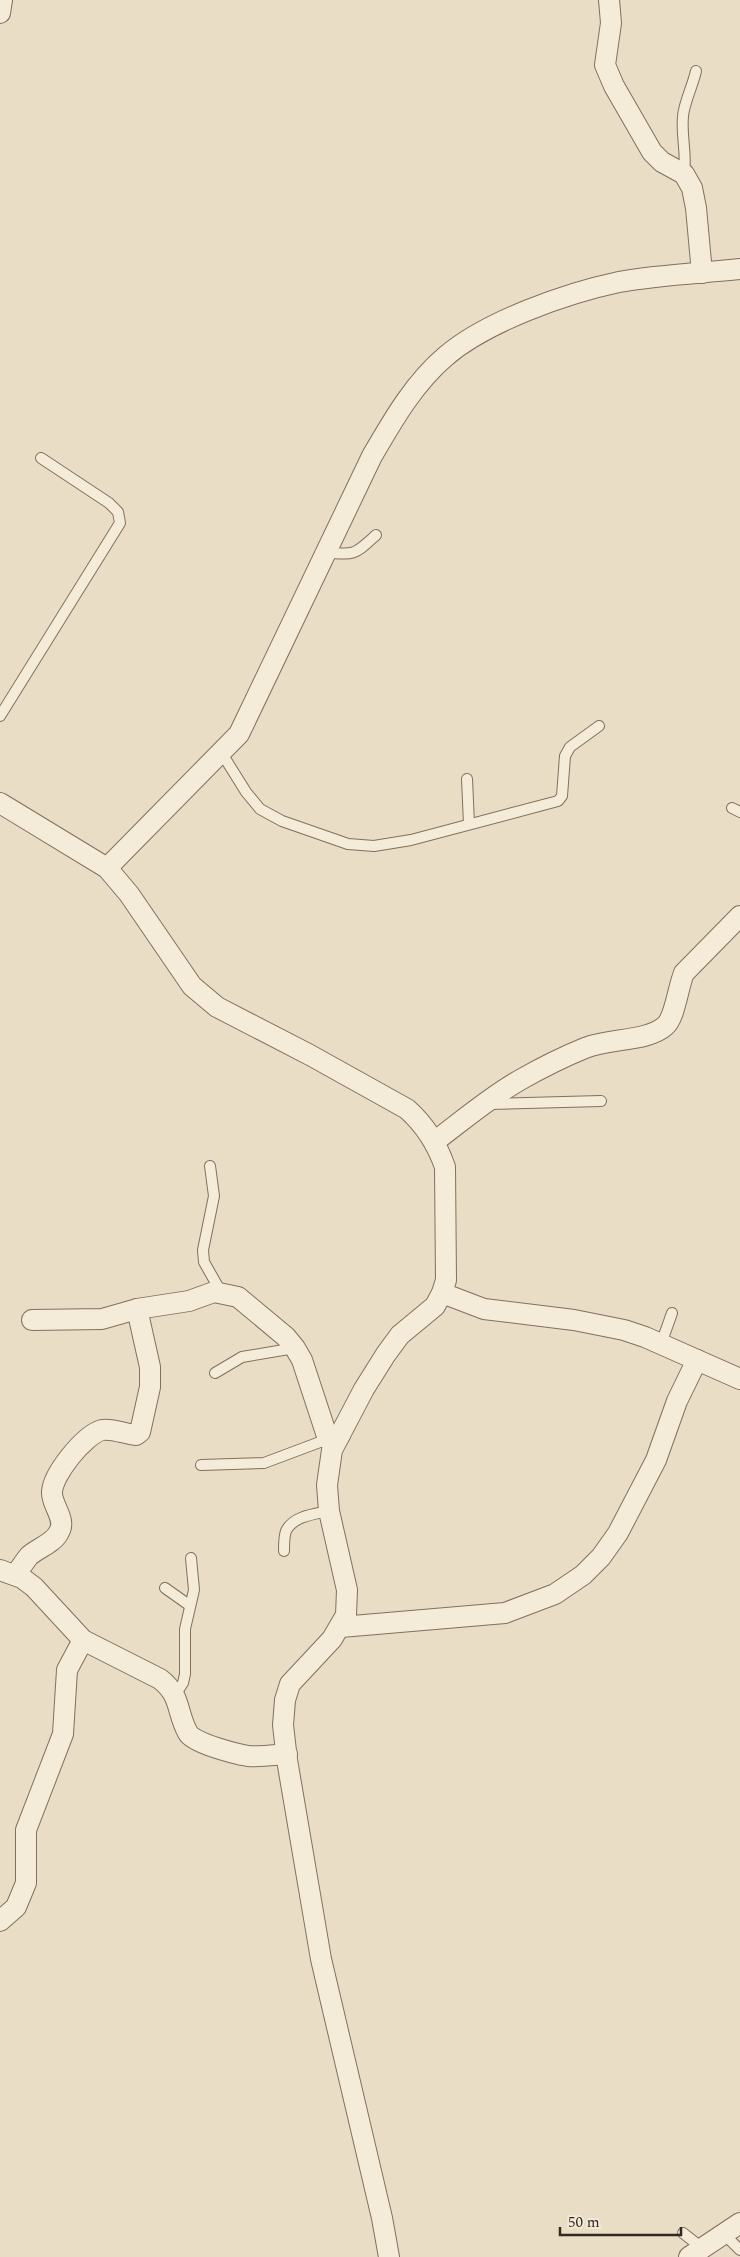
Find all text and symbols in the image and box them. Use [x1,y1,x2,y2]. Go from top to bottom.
scale bar [560,2204,681,2236]
text: 50 m [568,2211,600,2234]

